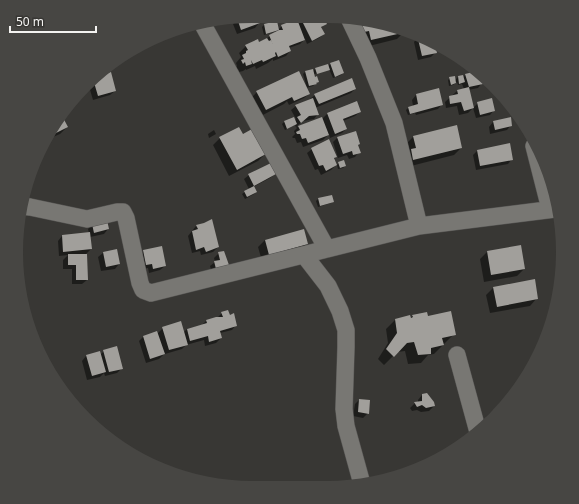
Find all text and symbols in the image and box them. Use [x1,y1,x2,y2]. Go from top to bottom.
scale bar [10,8,96,34]
text: 50 m [16,13,44,30]

